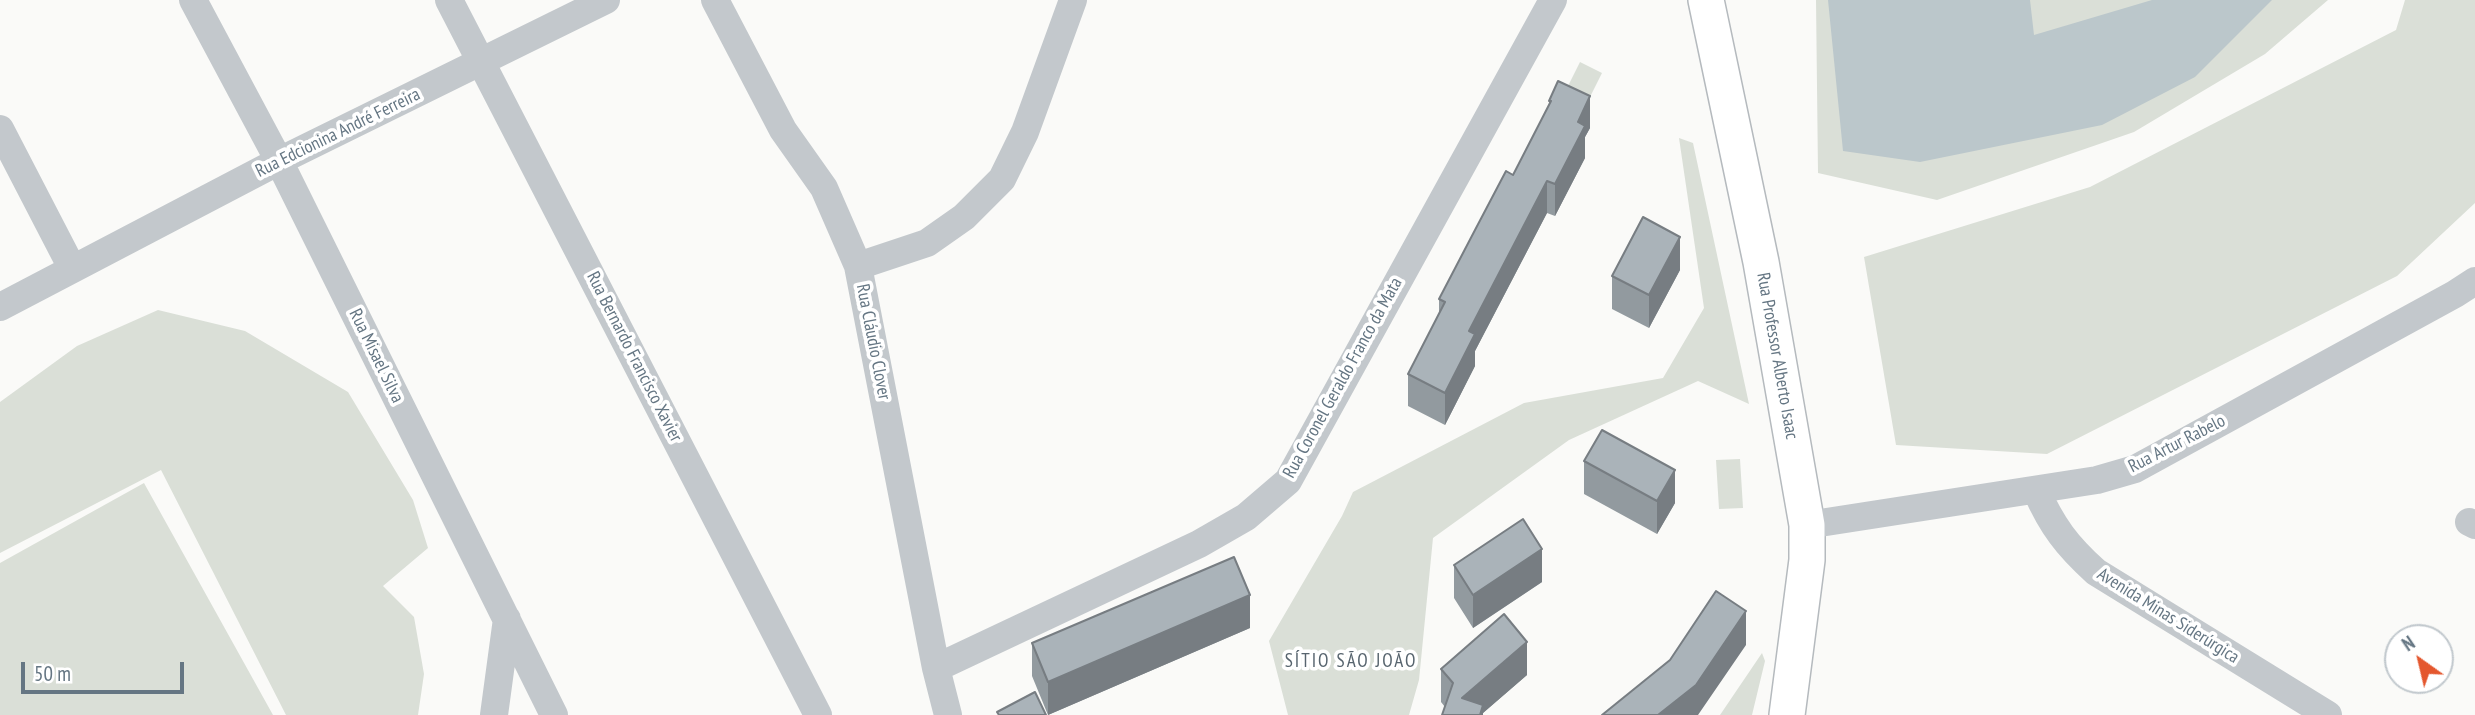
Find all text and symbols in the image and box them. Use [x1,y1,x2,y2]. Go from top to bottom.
street label: Rua Edcionina André Ferreira [252,84,424,182]
street label: Rua Bernardo Francisco Xavier [582,268,686,446]
street label: Rua Professor Alberto Isaac [1752,271,1802,441]
street label: Rua Coronel Geraldo Franco da Mata [1279,274,1407,482]
street label: Rua Cláudio Clover [851,282,895,402]
street label: Rua Misael Silva [344,306,408,406]
street label: Rua Artur Rabelo [2125,410,2229,478]
street label: Avenida Minas Siderúrgica [2093,564,2243,668]
north arrow [2384,624,2454,694]
text: N [2397,630,2419,656]
scale bar [24,648,187,692]
district label: SÍTIO SÃO JOÃO [1286,651,1416,673]
text: 50 m [34,660,71,687]

